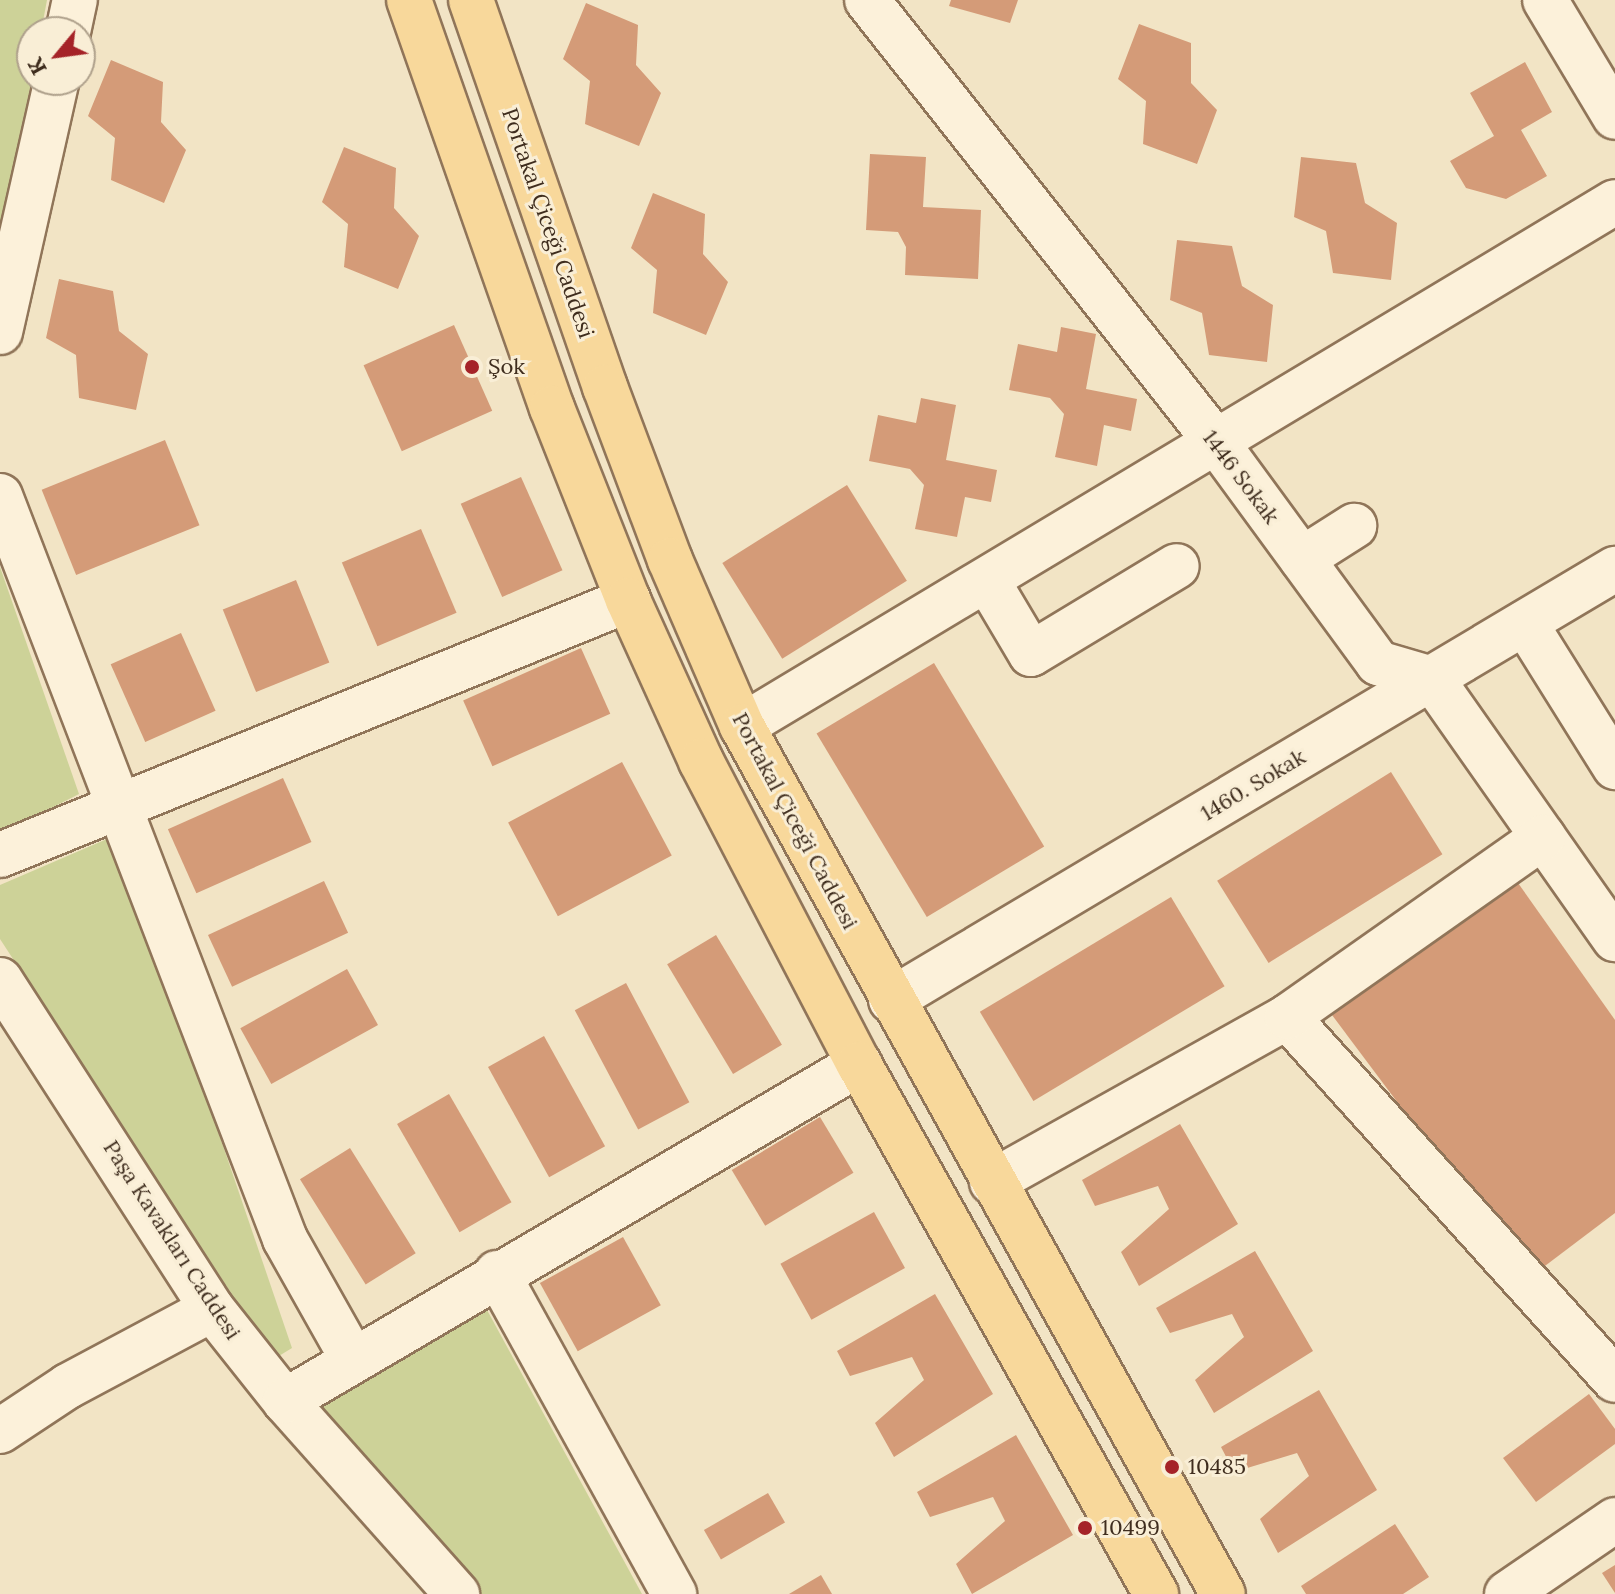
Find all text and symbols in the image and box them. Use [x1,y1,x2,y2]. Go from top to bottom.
north arrow [16,16,96,96]
text: K [21,53,53,80]
street label: Portakal Çiceği Caddesi [496,105,600,341]
place label: Şok [488,354,525,380]
marker: Şok [463,358,481,376]
street label: 1446 Sokak [1197,425,1285,529]
street label: Portakal Çiceği Caddesi [727,708,863,934]
street label: 1460. Sokak [1196,743,1310,827]
street label: Paşa Kavakları Caddesi [98,1135,246,1345]
place label: 10485 [1188,1454,1246,1480]
marker: 10485 [1163,1458,1181,1476]
place label: 10499 [1101,1515,1160,1541]
marker: 10499 [1076,1519,1094,1537]

